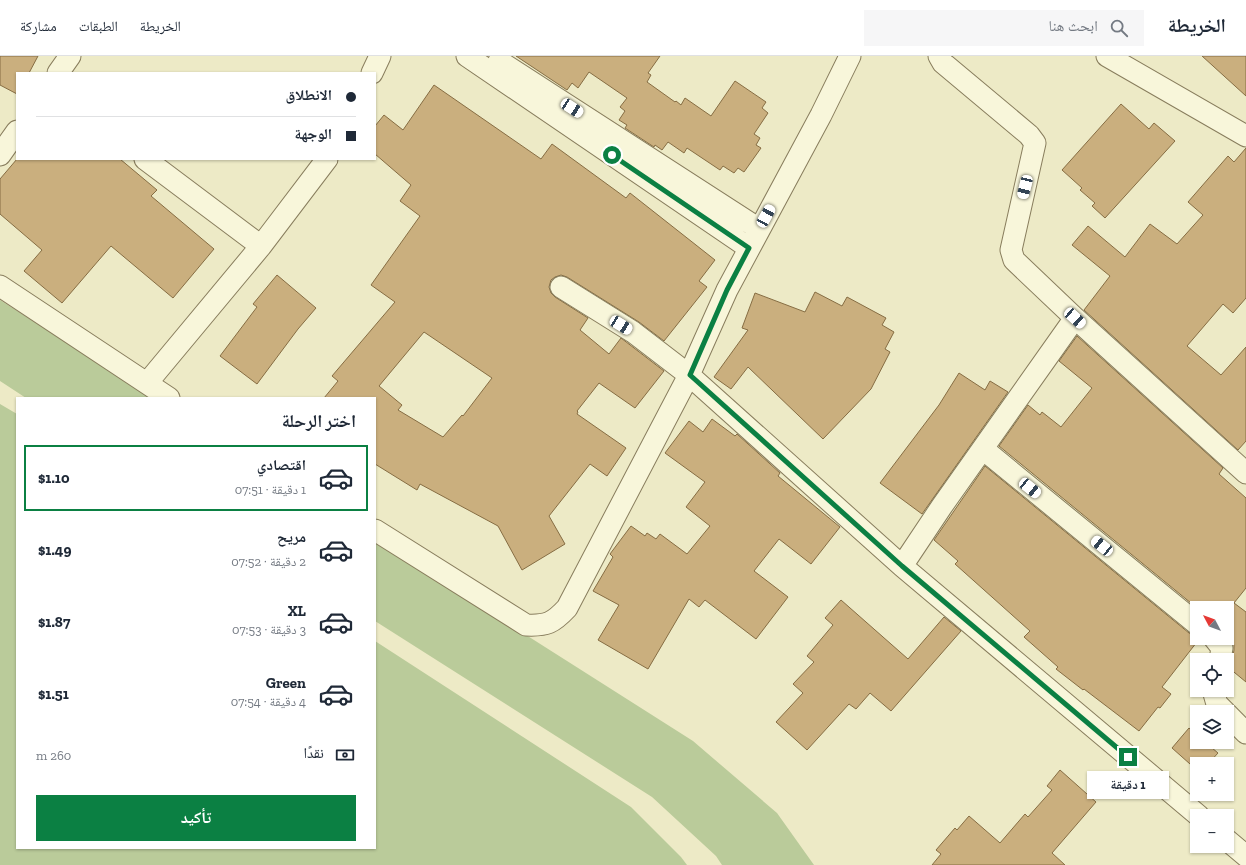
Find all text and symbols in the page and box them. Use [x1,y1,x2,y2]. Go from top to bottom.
search box [864,10,1144,46]
text: الخريطة [1168,14,1226,37]
text: ابحث هنا [1049,17,1098,35]
icon: search [1108,17,1130,39]
text: مشاركة [20,18,57,35]
text: الطبقات [79,18,118,35]
text: الخريطة [140,18,181,35]
text: الانطلاق [286,86,332,104]
car [559,96,585,120]
text: الوجهة [294,125,332,143]
route start [603,146,621,164]
car [1016,174,1034,200]
car [755,203,777,229]
car [1062,306,1088,330]
car [608,314,634,336]
text: اختر الرحلة [282,410,356,432]
text: اقتصادي [257,456,306,474]
icon: car [318,460,354,496]
text: $1.10 [38,469,70,487]
car [1017,476,1043,500]
text: 1 دقيقة · 07:51 [235,482,306,497]
text: مريح [277,528,306,546]
icon: car [318,532,354,568]
car [1089,534,1115,558]
text: $1.49 [38,541,71,559]
text: 2 دقيقة · 07:52 [231,554,306,569]
north arrow [1190,601,1234,645]
map controls [1190,601,1234,853]
text: XL [288,602,306,620]
icon: car [318,604,354,640]
text: $1.87 [38,613,70,631]
text: 3 دقيقة · 07:53 [232,622,306,637]
button: locate [1190,653,1234,697]
text: Green [266,674,306,692]
icon: car [318,676,354,712]
text: $1.51 [38,685,69,703]
text: 4 دقيقة · 07:54 [231,694,306,709]
button: layers [1190,705,1234,749]
text: نقدًا [303,744,324,762]
icon: cash [334,744,356,766]
text: 260 m [36,748,71,763]
route end [1119,748,1137,766]
button: + [1190,757,1234,801]
callout: 1 دقيقة [1087,771,1169,799]
text: 1 دقيقة [1111,777,1146,792]
button: تأكيد [36,795,356,841]
button: − [1190,809,1234,853]

